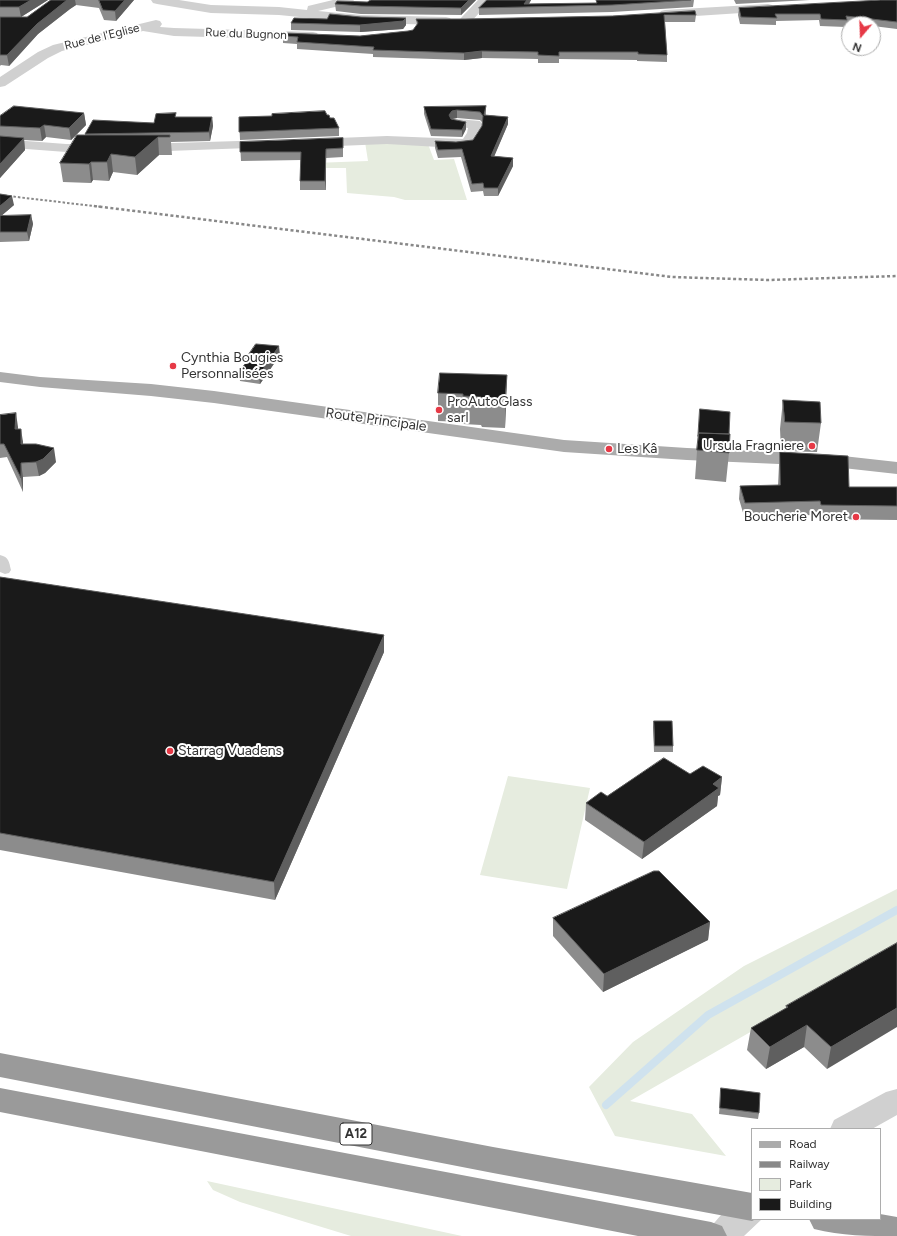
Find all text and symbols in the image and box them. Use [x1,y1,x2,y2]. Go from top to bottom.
north arrow [841,16,881,56]
street label: Rue de l'Eglise [63,21,141,53]
street label: Rue du Bugnon [205,25,287,43]
text: N [851,39,863,54]
place label: Cynthia Bougies Personnalisées [181,350,283,382]
marker: Cynthia Bougies Personnalisées [168,361,178,371]
place label: ProAutoGlass sarl [447,394,532,426]
street label: Route Principale [324,405,428,435]
marker: ProAutoGlass sarl [434,405,444,415]
place label: Ursula Fragniere [703,438,804,454]
place label: Les Kâ [617,441,657,457]
marker: Ursula Fragniere [807,441,817,451]
marker: Les Kâ [604,444,614,454]
place label: Boucherie Moret [744,509,848,525]
marker: Boucherie Moret [851,512,861,522]
place label: Starrag Vuadens [178,743,282,759]
marker: Starrag Vuadens [165,746,175,756]
road number: A12 [340,1123,372,1145]
legend [751,1128,881,1220]
text: Road [789,1137,817,1151]
text: Railway [789,1157,830,1171]
text: Park [789,1177,812,1191]
text: Building [789,1197,832,1211]

